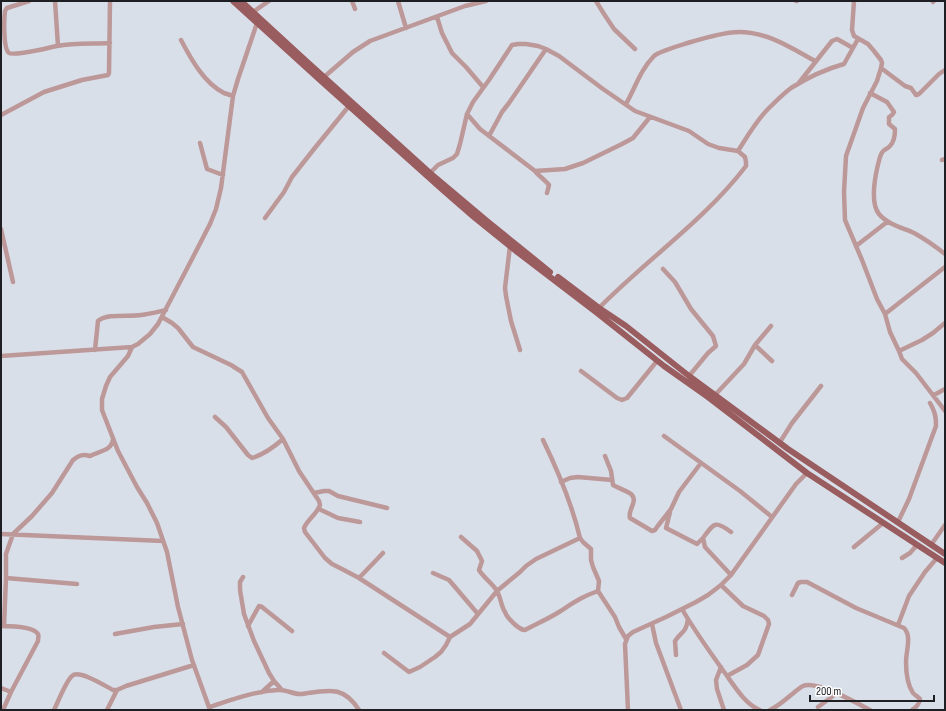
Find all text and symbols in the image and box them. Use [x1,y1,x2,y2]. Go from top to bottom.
scale bar [810,677,934,703]
text: 200 m [816,684,842,699]

